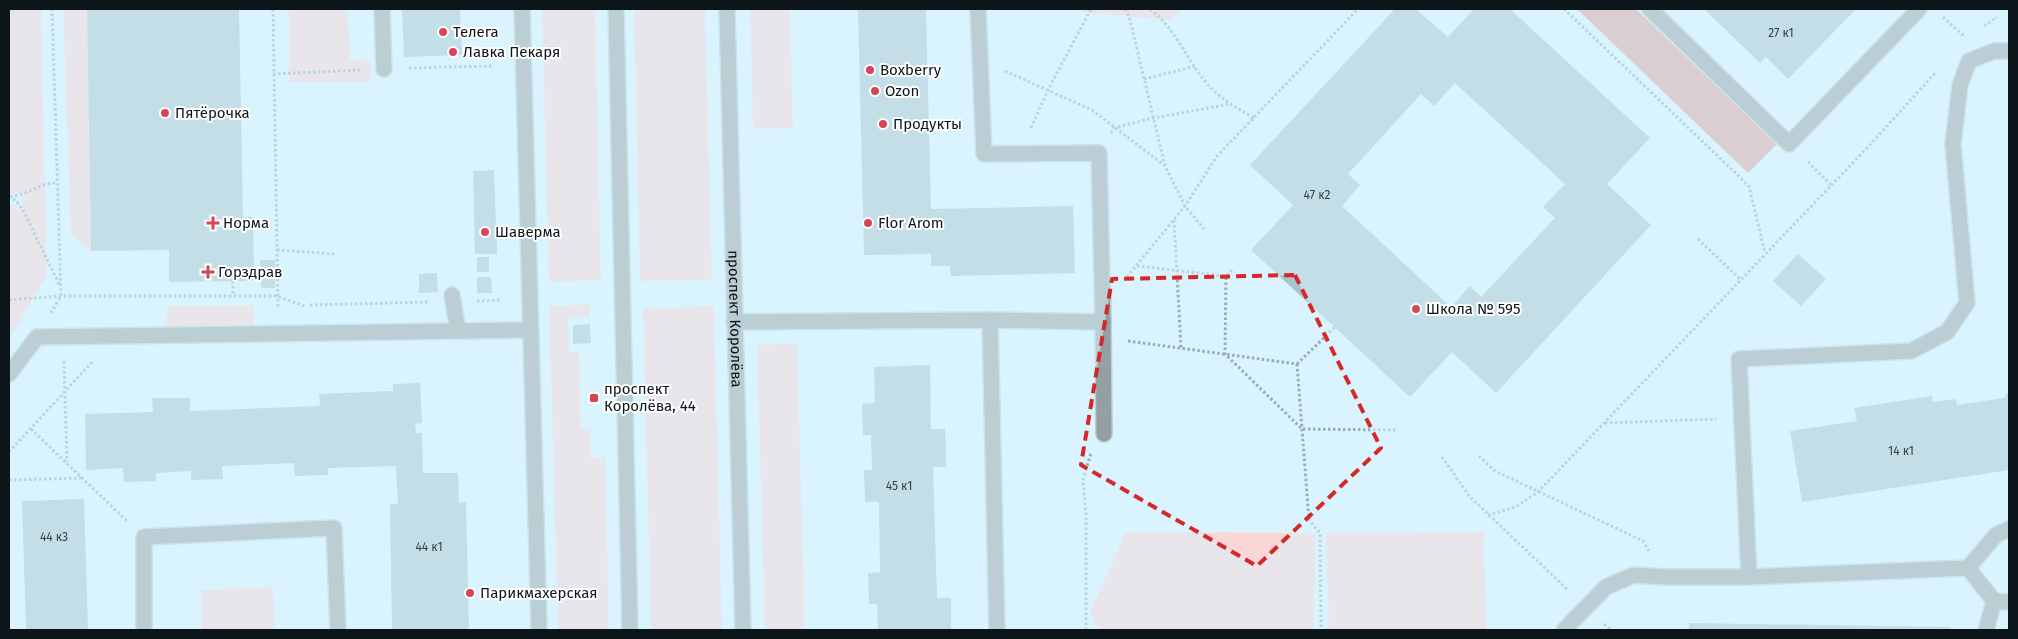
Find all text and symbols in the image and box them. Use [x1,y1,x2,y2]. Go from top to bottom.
place label: Телега [453,23,499,41]
marker: Телега [437,26,449,38]
house number: 27 к1 [1768,26,1794,40]
place label: Лавка Пекаря [463,43,560,61]
marker: Лавка Пекаря [447,46,459,58]
place label: Boxberry [880,61,942,79]
marker: Boxberry [864,64,876,76]
place label: Ozon [885,82,919,100]
marker: Ozon [869,85,881,97]
place label: Пятёрочка [175,104,250,122]
marker: Пятёрочка [159,107,171,119]
place label: Продукты [893,115,962,133]
marker: Продукты [877,118,889,130]
house number: 47 к2 [1304,188,1330,202]
place label: Норма [223,214,269,232]
place label: Flor Arom [878,214,944,232]
marker: Норма [207,217,219,229]
marker: Flor Arom [862,217,874,229]
place label: Шаверма [495,223,561,241]
marker: Шаверма [479,226,491,238]
street label: проспект Королёва [724,250,746,388]
place label: Горздрав [218,263,283,281]
marker: Горздрав [202,266,214,278]
place label: Школа № 595 [1426,300,1520,318]
marker: Школа № 595 [1410,303,1422,315]
place label: проспект Королёва, 44 [604,380,696,415]
marker: проспект Королёва, 44 [588,392,600,404]
house number: 14 к1 [1888,444,1914,458]
house number: 45 к1 [886,479,912,493]
house number: 44 к3 [40,530,68,544]
house number: 44 к1 [415,540,443,554]
place label: Парикмахерская [480,584,598,602]
marker: Парикмахерская [464,587,476,599]

